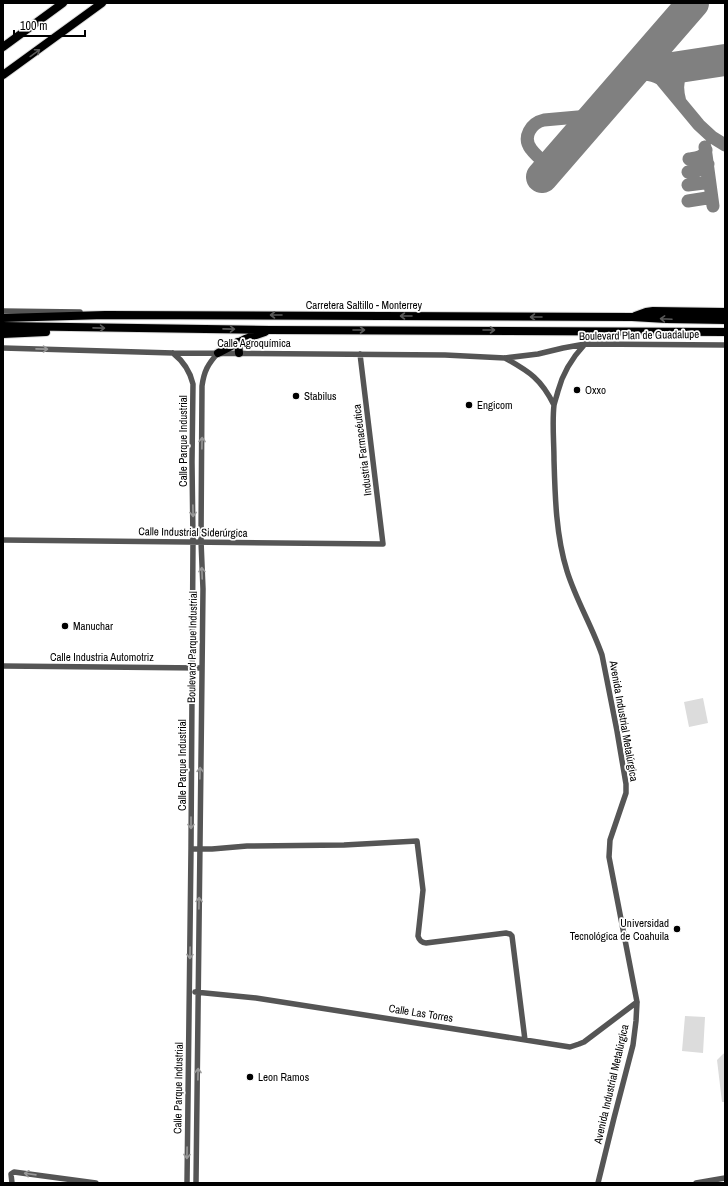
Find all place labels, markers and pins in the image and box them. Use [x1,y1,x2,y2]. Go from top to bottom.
place label: Oxxo [585,383,606,397]
marker: Oxxo [572,385,582,395]
place label: Stabilus [304,389,337,403]
marker: Stabilus [291,391,301,401]
place label: Engicom [477,398,513,412]
marker: Engicom [464,400,474,410]
place label: Manuchar [73,619,113,633]
marker: Manuchar [60,621,70,631]
place label: Universidad Tecnológica de Coahuila [570,916,669,943]
marker: Universidad Tecnológica de Coahuila [672,924,682,934]
place label: Leon Ramos [258,1070,310,1084]
marker: Leon Ramos [245,1072,255,1082]

